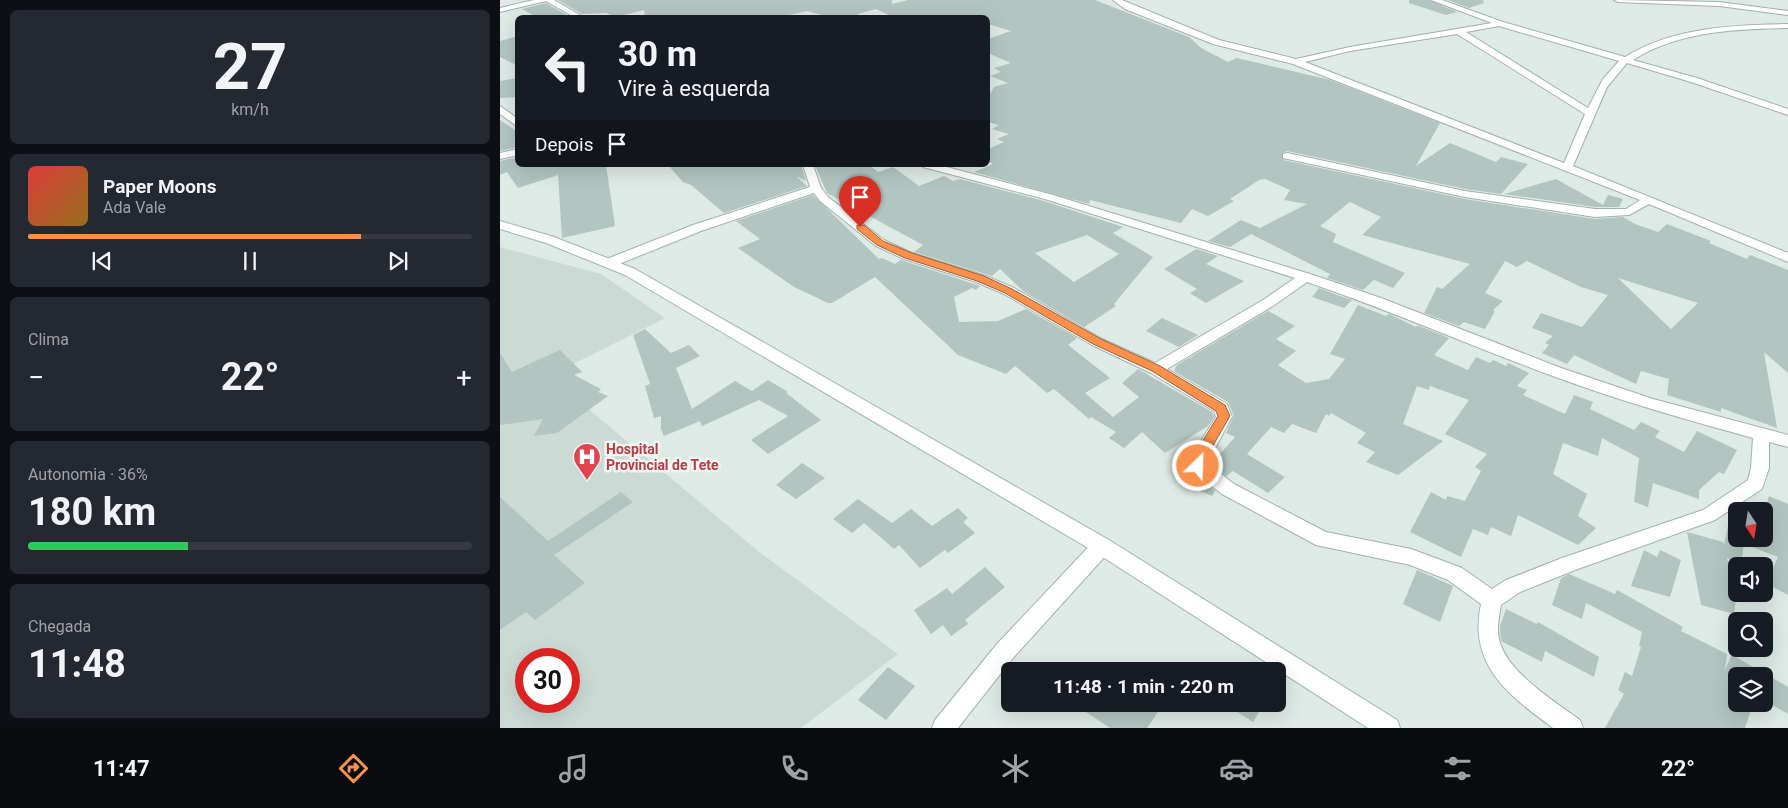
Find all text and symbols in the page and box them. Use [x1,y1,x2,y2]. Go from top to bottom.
text: 27 [213,29,287,105]
text: 30 m [618,34,697,75]
icon: left [535,35,600,100]
text: Vire à esquerda [618,76,770,101]
text: km/h [231,100,269,119]
icon: arrive [603,130,631,158]
text: Depois [535,133,593,156]
text: Paper Moons [103,175,216,198]
pin [839,176,881,227]
icon: arrive [846,183,874,211]
text: Ada Vale [103,198,166,217]
icon: previous [88,247,116,275]
icon: pause [236,247,264,275]
icon: next [384,247,412,275]
text: Clima [28,330,69,349]
text: 22° [221,355,279,399]
text: − [28,361,44,394]
text: + [456,361,472,394]
position arrow [1171,439,1223,491]
place label: Hospital Provincial de Tete [606,441,719,473]
hospital icon: Hospital Provincial de Tete [572,442,602,481]
text: Autonomia · 36% [28,465,148,484]
text: 180 km [28,490,156,534]
north arrow [1728,502,1772,548]
map controls [1728,502,1773,712]
button: sound [1728,557,1773,602]
button: search [1728,612,1773,657]
text: Chegada [28,617,91,636]
text: 11:48 [28,642,126,686]
speed limit sign: 30 [515,648,580,713]
button: layers [1728,667,1773,712]
text: 11:48 · 1 min · 220 m [1053,675,1234,698]
icon: directions [336,751,371,786]
icon: music [556,751,591,786]
icon: phone [777,751,812,786]
icon: climate [998,751,1033,786]
icon: car [1219,751,1254,786]
icon: filters [1440,751,1475,786]
text: 11:47 [93,756,150,781]
text: 22° [1661,756,1695,781]

